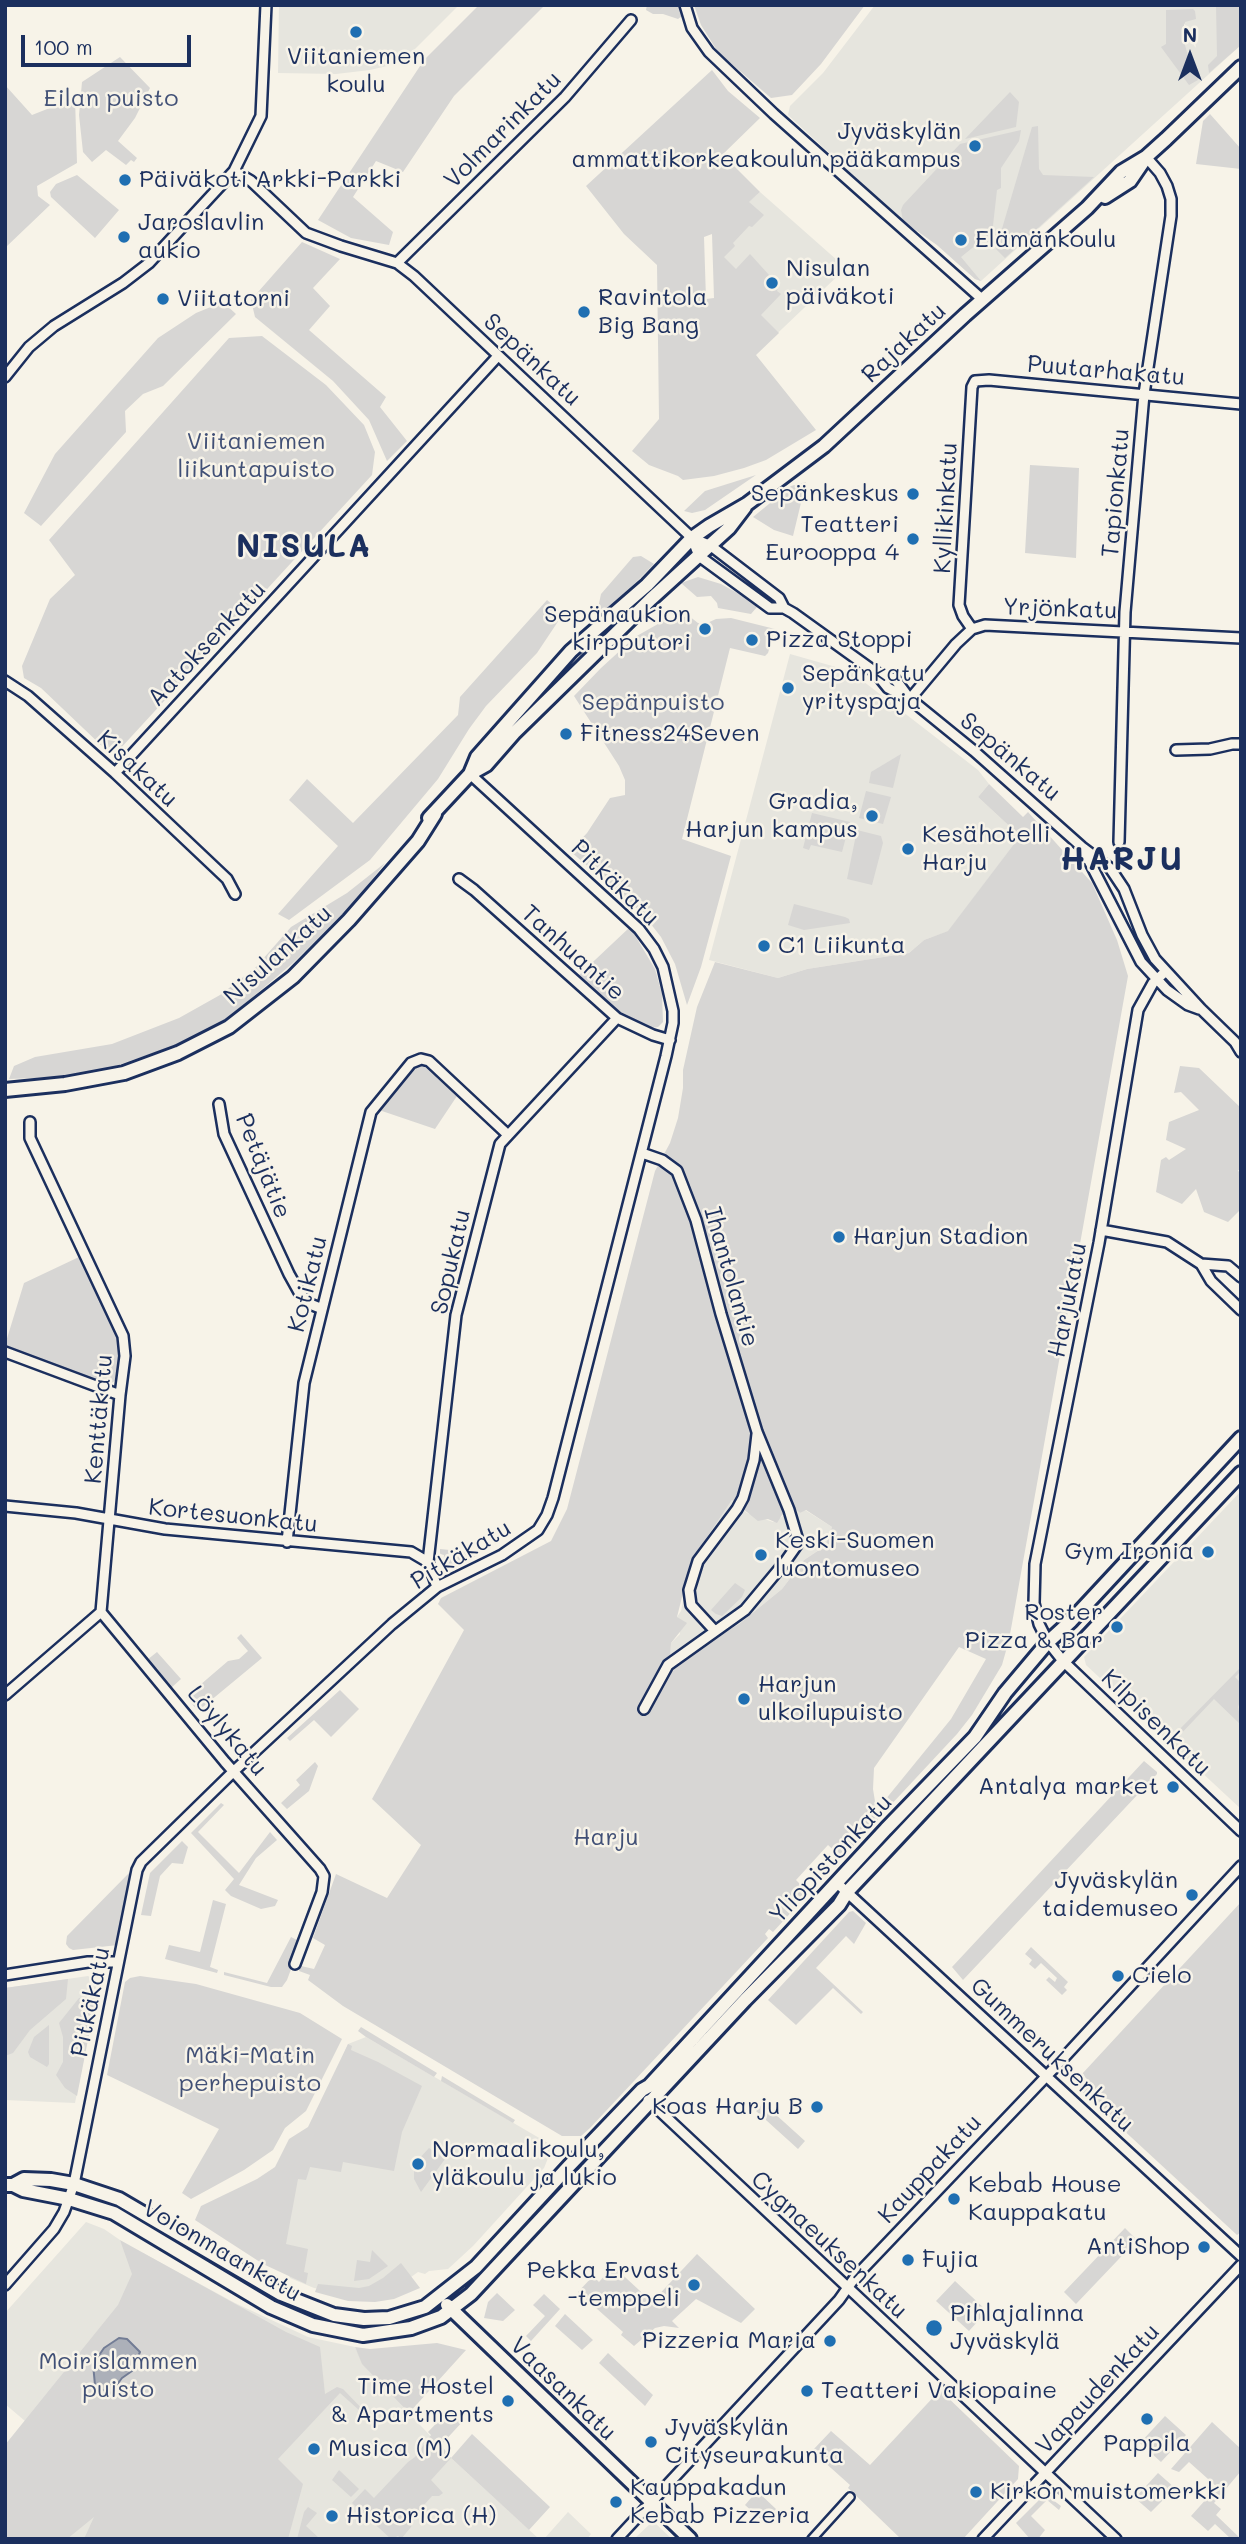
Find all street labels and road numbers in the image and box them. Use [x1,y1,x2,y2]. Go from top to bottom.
street label: Volmarinkatu [438,65,568,195]
street label: Rajakatu [856,297,952,389]
street label: Sepänkatu [477,308,587,412]
street label: Puutarhakatu [1026,350,1186,392]
street label: Tapionkatu [1096,427,1136,559]
street label: Kyllikinkatu [928,442,964,574]
street label: Aatoksenkatu [142,576,272,712]
street label: Yrjönkatu [1002,593,1118,625]
street label: Sepänkatu [954,706,1066,808]
street label: Kisakatu [91,724,183,814]
street label: Pitkäkatu [565,834,665,932]
street label: Nisulankatu [218,899,338,1011]
street label: Tanhuantie [515,899,631,1007]
street label: Petäjätie [229,1109,297,1223]
street label: Ihantolantie [697,1204,765,1350]
street label: Sopukatu [425,1207,477,1317]
street label: Kotikatu [282,1233,334,1335]
street label: Harjukatu [1043,1240,1093,1360]
street label: Kenttäkatu [79,1353,119,1485]
street label: Kortesuonkatu [147,1493,319,1539]
street label: Pitkäkatu [406,1514,516,1596]
street label: Kilpisenkatu [1095,1664,1217,1782]
street label: Löylykatu [181,1680,273,1782]
street label: Yliopistonkatu [764,1788,898,1930]
street label: Pitkäkatu [65,1944,117,2060]
street label: Gummeruksenkatu [964,1972,1140,2138]
street label: Kauppakatu [872,2108,988,2230]
street label: Cygnaeuksenkatu [745,2165,913,2325]
street label: Voionmaankatu [138,2194,306,2308]
street label: Vapaudenkatu [1030,2318,1166,2460]
street label: Vaasankatu [504,2331,622,2447]

